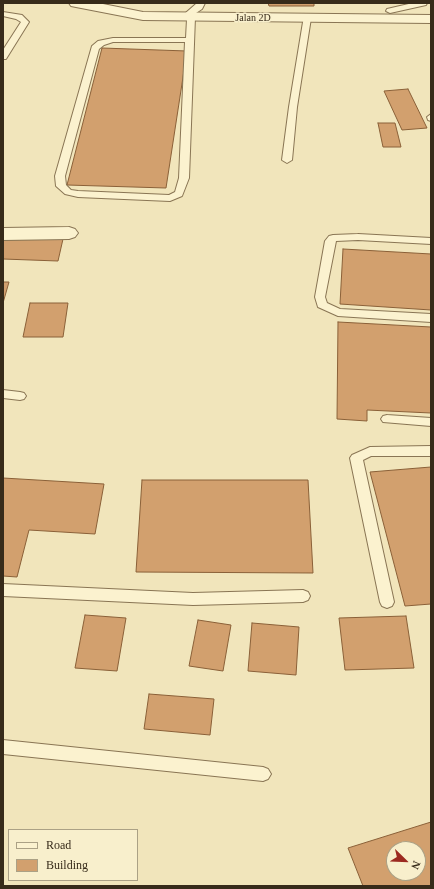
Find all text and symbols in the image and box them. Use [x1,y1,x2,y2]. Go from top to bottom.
street label: Jalan 2D [235,12,271,24]
legend [8,829,138,881]
text: Road [46,838,71,852]
north arrow [386,841,426,881]
text: Building [46,858,88,872]
text: N [409,859,423,871]

